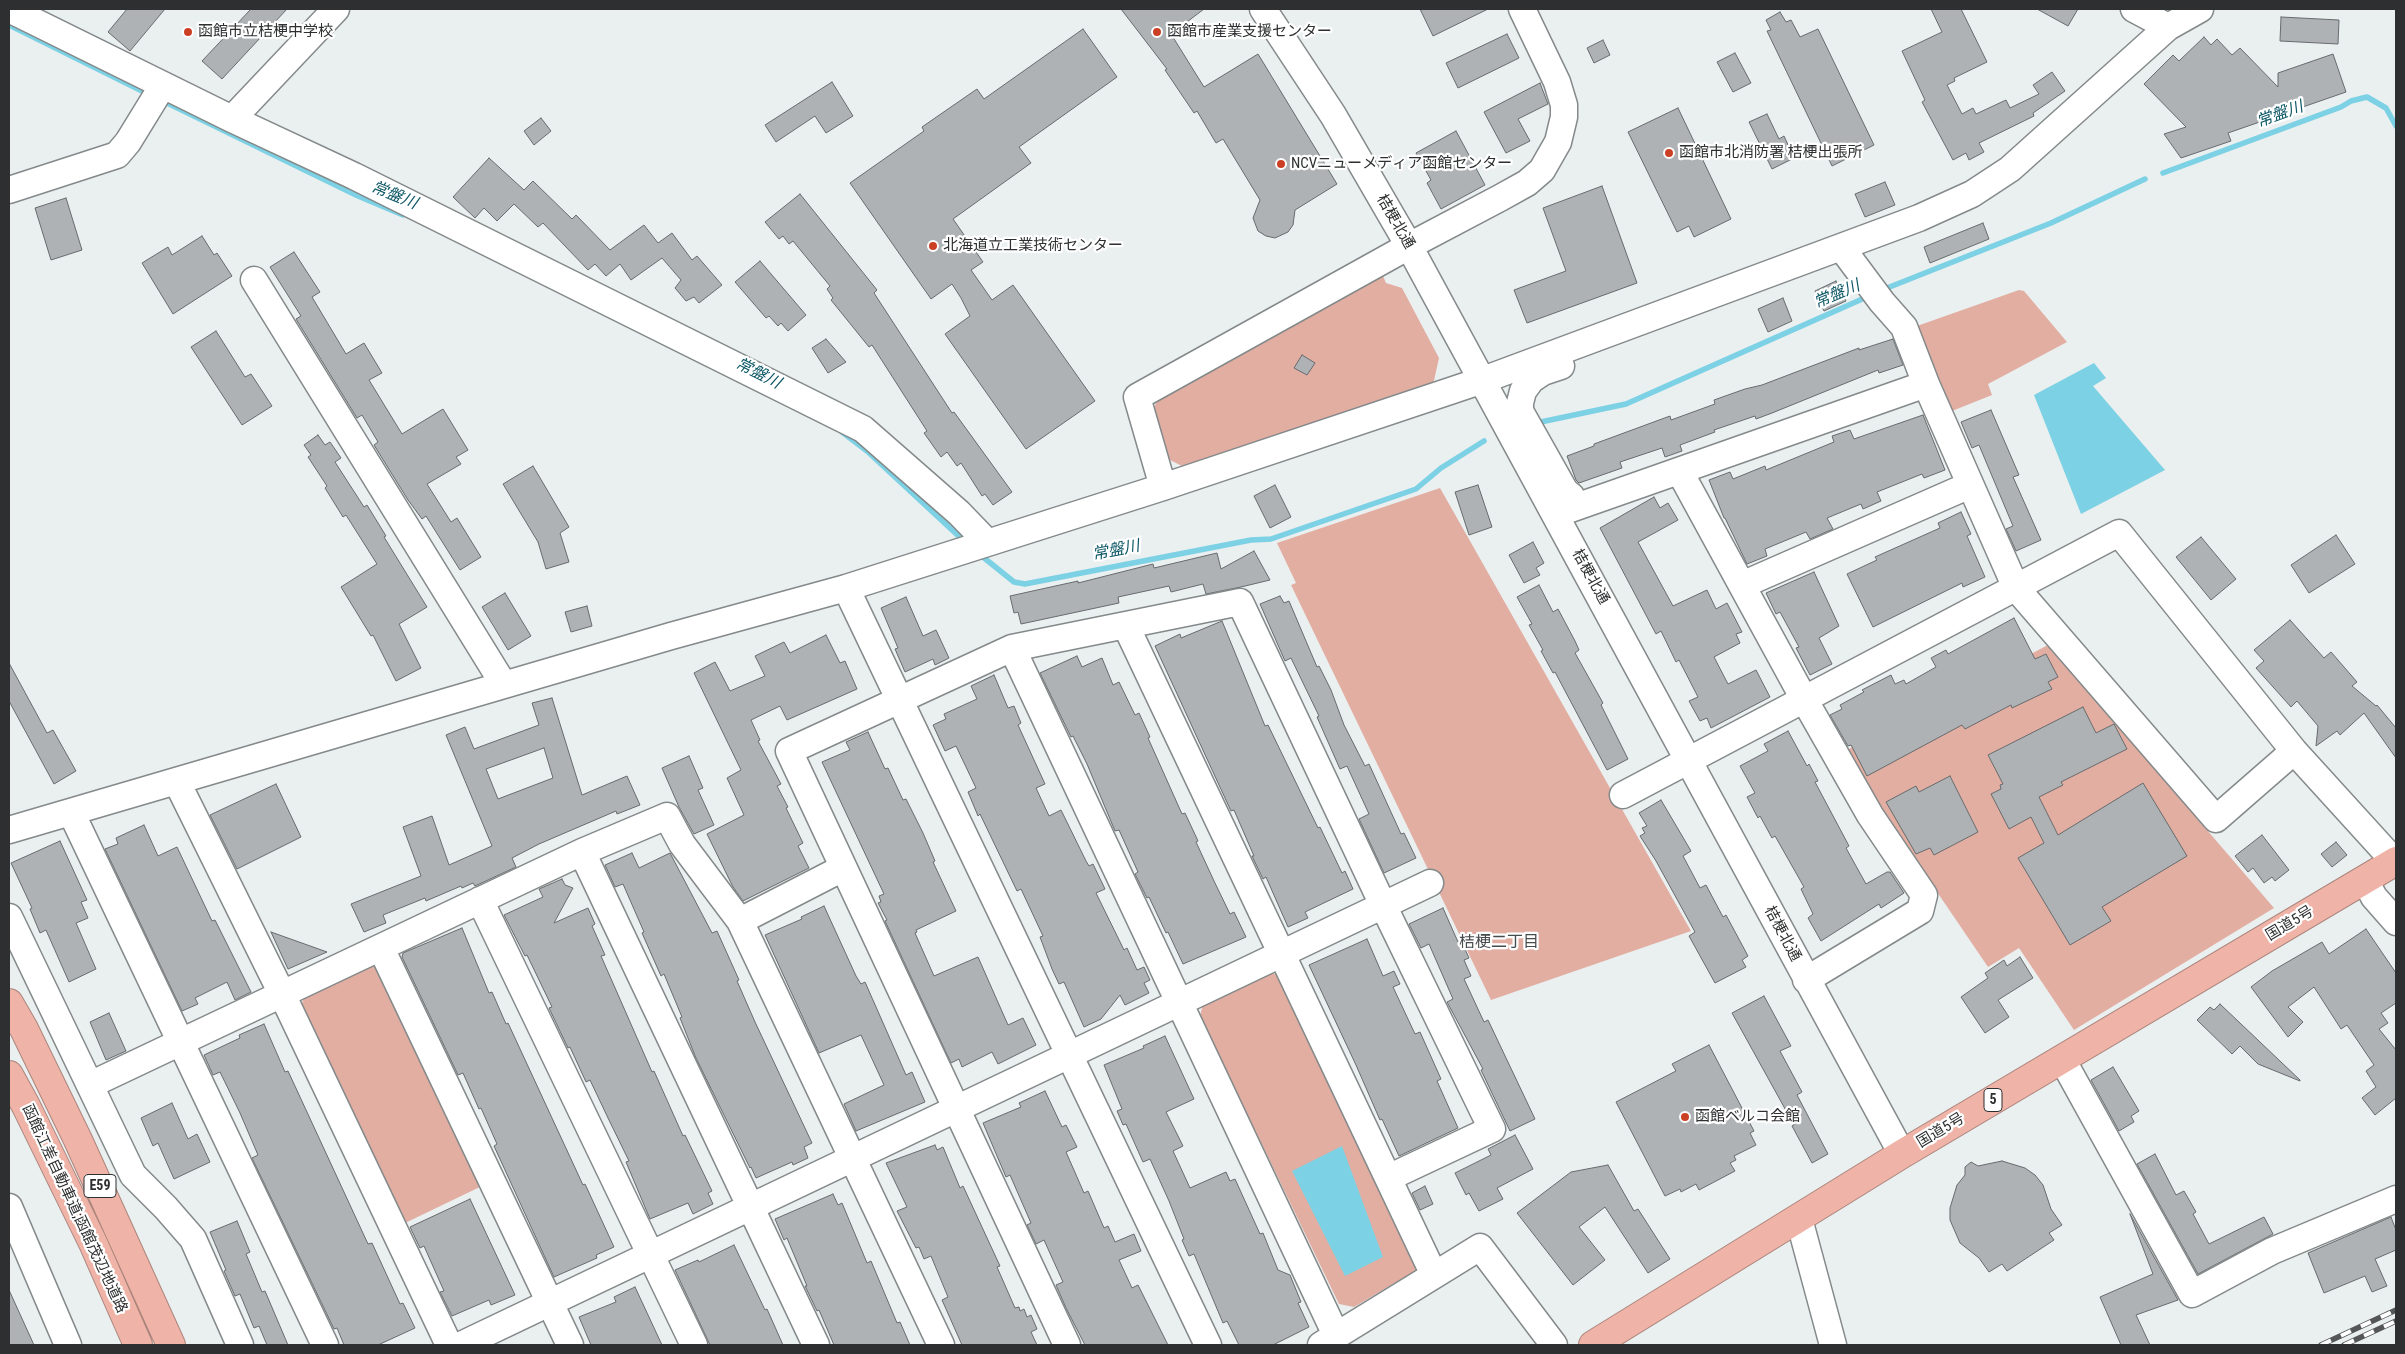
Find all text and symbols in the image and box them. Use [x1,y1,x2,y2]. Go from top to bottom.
place label: 函館市立桔梗中学校 [198,23,333,41]
place label: 函館市産業支援センター [1167,23,1332,41]
marker: 函館市立桔梗中学校 [182,26,194,38]
marker: 函館市産業支援センター [1151,26,1163,38]
water label: 常盤川 [2254,98,2306,132]
place label: 函館市北消防署 桔梗出張所 [1679,144,1862,162]
marker: 函館市北消防署 桔梗出張所 [1663,147,1675,159]
place label: NCVニューメディア函館センター [1291,155,1512,173]
marker: NCVニューメディア函館センター [1275,158,1287,170]
water label: 常盤川 [368,178,420,214]
street label: 桔梗北通 [1372,192,1418,252]
place label: 北海道立工業技術センター [943,237,1123,255]
marker: 北海道立工業技術センター [927,240,939,252]
water label: 常盤川 [1811,277,1863,313]
water label: 常盤川 [732,355,784,393]
water label: 常盤川 [1091,537,1141,565]
street label: 桔梗北通 [1568,546,1612,608]
street label: 桔梗北通 [1760,903,1804,965]
street label: 国道5号 [2263,903,2317,945]
district label: 桔梗二丁目 [1459,933,1539,953]
road number: 5 [1984,1088,2002,1112]
street label: 函館江差自動車道;函館茂辺地道路 [18,1102,130,1316]
place label: 函館ベルコ会館 [1695,1108,1800,1126]
street label: 国道5号 [1914,1110,1968,1152]
marker: 函館ベルコ会館 [1679,1111,1691,1123]
road number: E59 [84,1174,116,1198]

